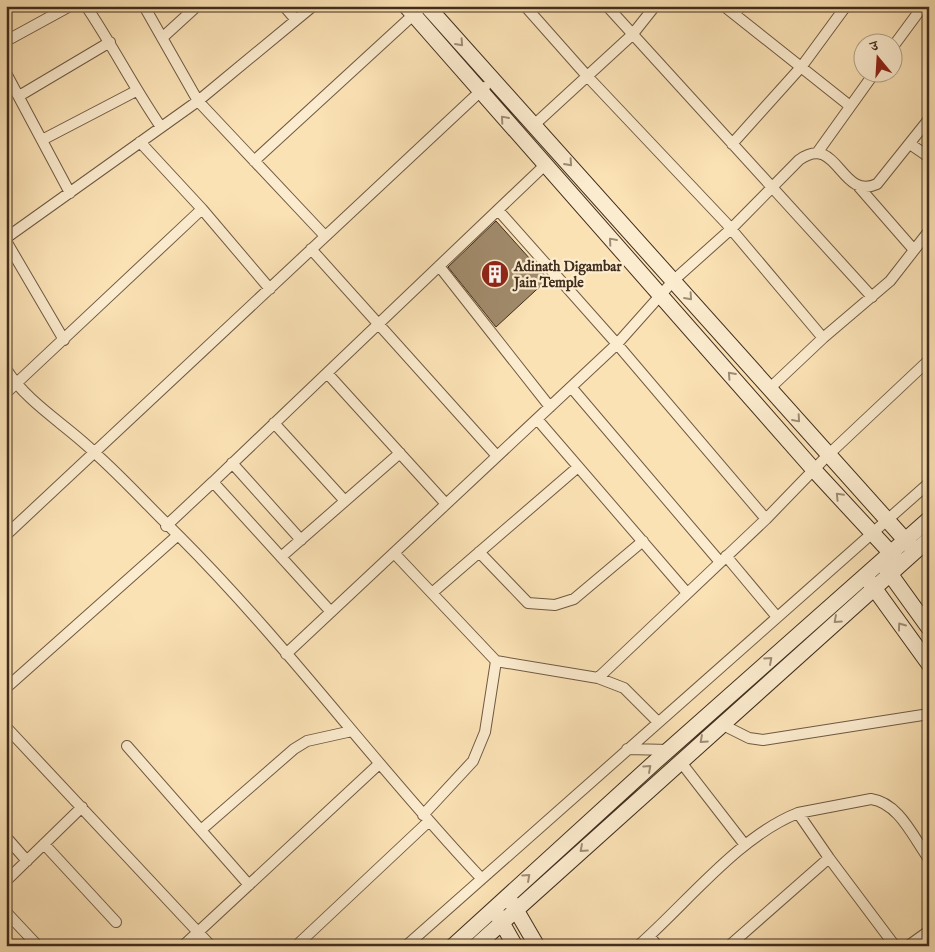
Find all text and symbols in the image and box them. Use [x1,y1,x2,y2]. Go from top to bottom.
north arrow [852,32,902,82]
one-way arrow [454,37,463,46]
text: उ [867,37,881,57]
one-way arrow [501,115,510,124]
one-way arrow [563,158,572,167]
one-way arrow [608,237,617,246]
place label: Adinath Digambar Jain Temple [512,258,622,292]
building icon: Adinath Digambar Jain Temple [480,259,510,289]
one-way arrow [683,292,692,301]
one-way arrow [728,372,737,381]
one-way arrow [791,413,800,422]
one-way arrow [836,493,845,502]
one-way arrow [834,614,843,623]
one-way arrow [898,622,907,632]
one-way arrow [764,657,773,666]
one-way arrow [699,734,708,743]
one-way arrow [642,765,651,774]
one-way arrow [579,843,588,852]
one-way arrow [522,874,531,883]

